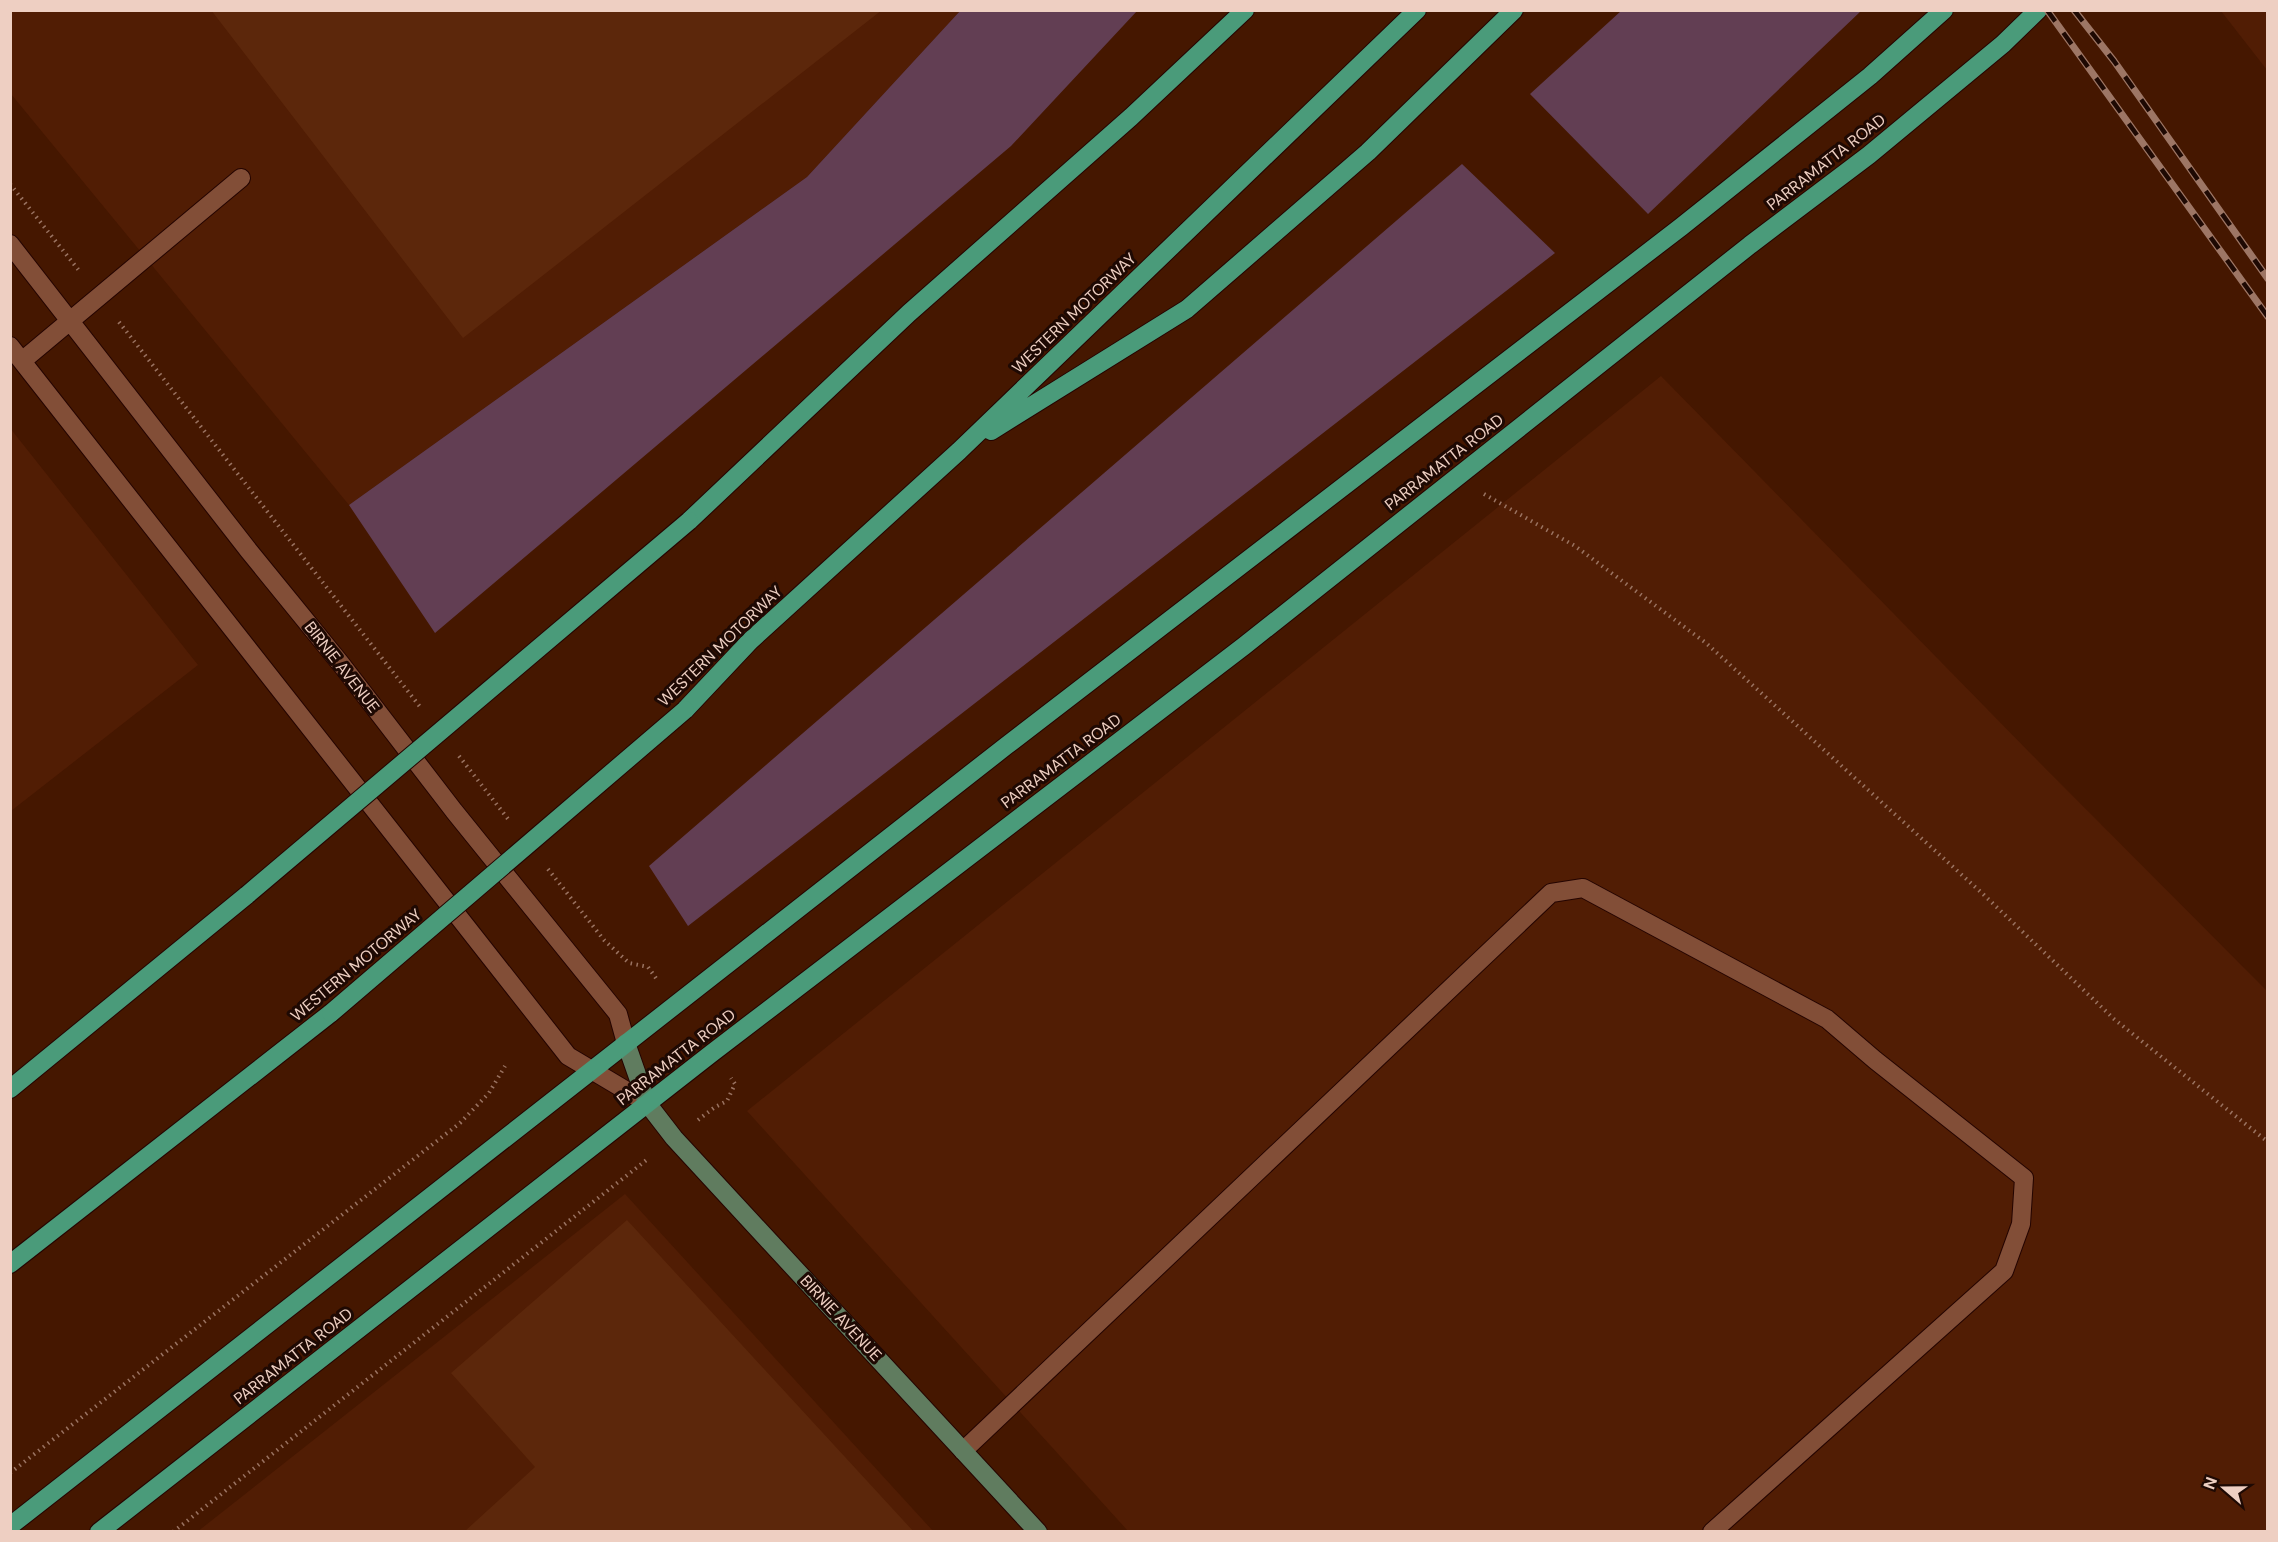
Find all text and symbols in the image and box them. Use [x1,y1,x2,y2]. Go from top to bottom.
street label: PARRAMATTA ROAD [1762,109,1890,215]
street label: WESTERN MOTORWAY [1007,248,1141,378]
street label: PARRAMATTA ROAD [1380,409,1508,515]
street label: WESTERN MOTORWAY [653,581,787,711]
street label: BIRNIE AVENUE [300,617,384,717]
street label: PARRAMATTA ROAD [997,709,1125,813]
street label: WESTERN MOTORWAY [286,904,426,1026]
street label: PARRAMATTA ROAD [612,1004,740,1110]
street label: BIRNIE AVENUE [796,1270,886,1366]
street label: PARRAMATTA ROAD [229,1303,357,1409]
north arrow [2194,1458,2254,1518]
text: N [2199,1474,2222,1492]

